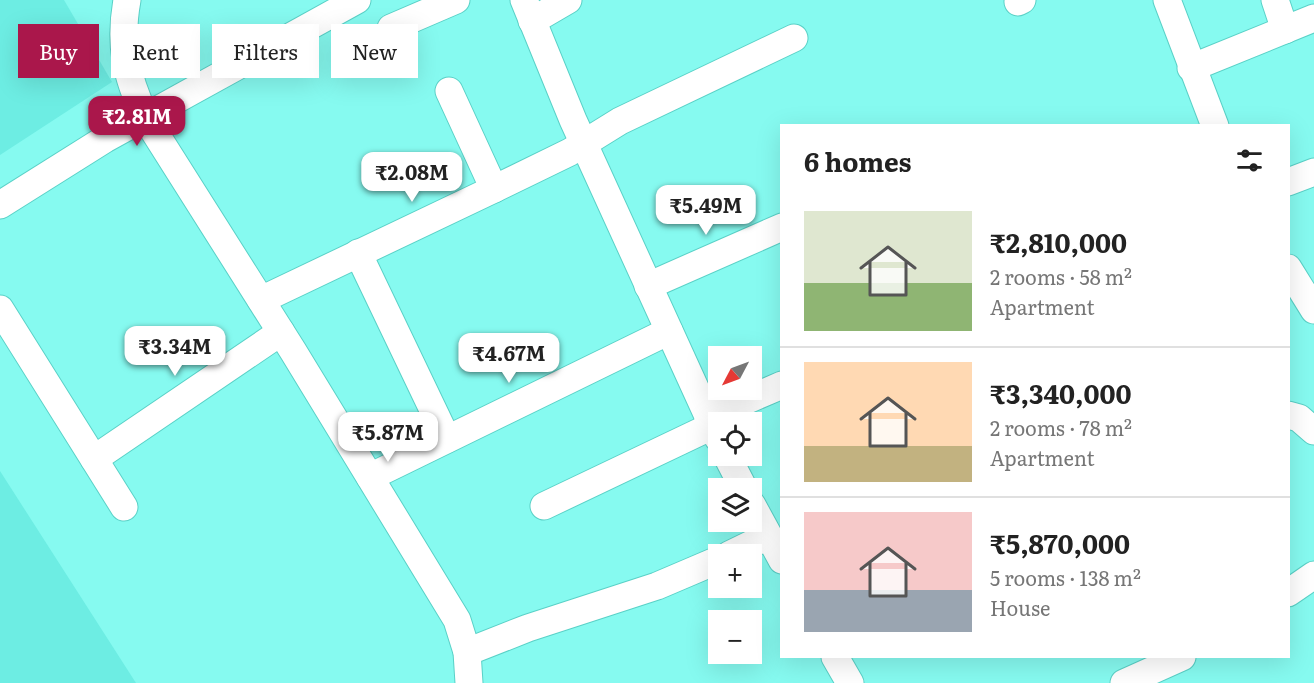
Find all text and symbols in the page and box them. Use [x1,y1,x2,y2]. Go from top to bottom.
chip: Buy [18,24,99,78]
chip: Rent [111,24,200,78]
chip: Filters [212,24,319,78]
chip: New [331,24,418,78]
pin: ₹2.81M [88,96,186,147]
text: ₹2.81M [102,100,172,130]
text: 6 homes [804,141,911,180]
icon: filters [1233,144,1266,177]
pin: ₹2.08M [363,152,461,203]
text: ₹2.08M [375,156,449,186]
pin: ₹5.49M [657,185,755,236]
text: ₹5.49M [670,189,742,219]
text: ₹2,810,000 [990,222,1127,261]
icon: home [852,235,924,307]
text: 2 rooms · 58 m² [990,261,1132,291]
text: Apartment [990,291,1095,321]
pin: ₹3.34M [126,326,224,377]
text: ₹3.34M [139,330,211,360]
pin: ₹4.67M [460,333,558,384]
text: ₹4.67M [472,337,546,367]
north arrow [708,346,762,400]
map controls [708,346,762,664]
text: ₹3,340,000 [990,373,1132,412]
icon: home [852,386,924,458]
pin: ₹5.87M [339,412,437,463]
button: locate [708,412,762,466]
text: 2 rooms · 78 m² [990,412,1132,442]
text: ₹5.87M [352,416,424,446]
text: Apartment [990,442,1095,472]
button: layers [708,478,762,532]
text: ₹5,870,000 [990,523,1130,562]
icon: home [852,536,924,608]
button: + [708,544,762,598]
text: 5 rooms · 138 m² [990,562,1141,592]
text: House [990,592,1050,622]
button: − [708,610,762,664]

